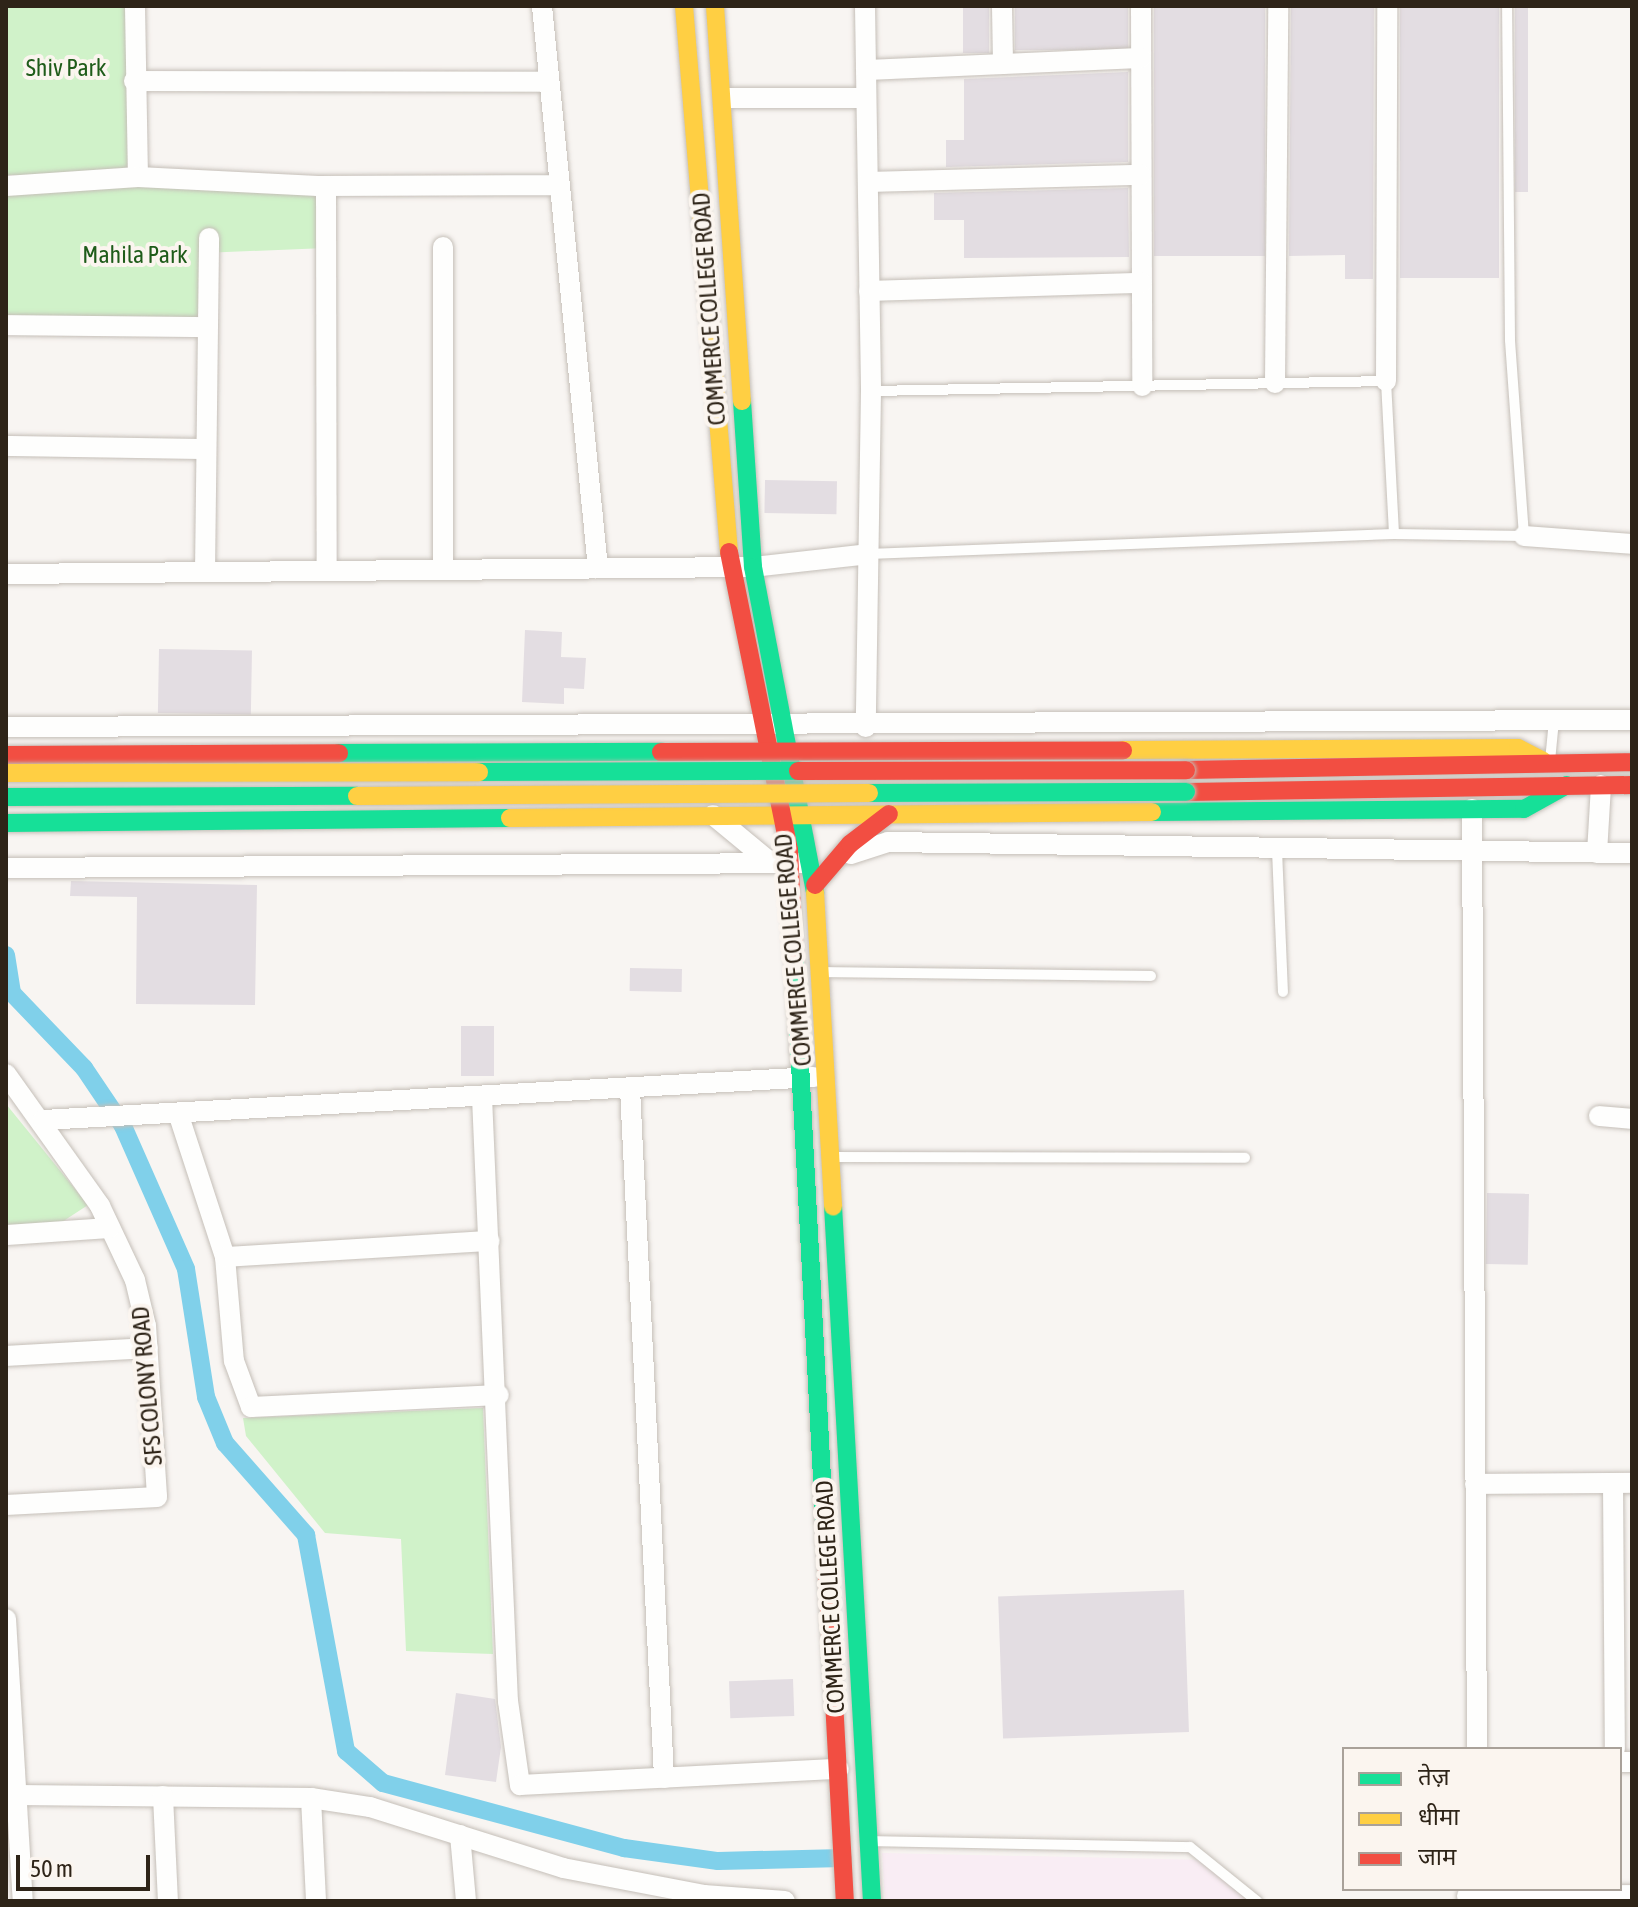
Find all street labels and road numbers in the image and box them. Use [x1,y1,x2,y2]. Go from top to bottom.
street label: COMMERCE COLLEGE ROAD [687,192,731,426]
street label: COMMERCE COLLEGE ROAD [768,833,818,1067]
street label: SFS COLONY ROAD [126,1305,168,1467]
street label: COMMERCE COLLEGE ROAD [810,1480,850,1714]

